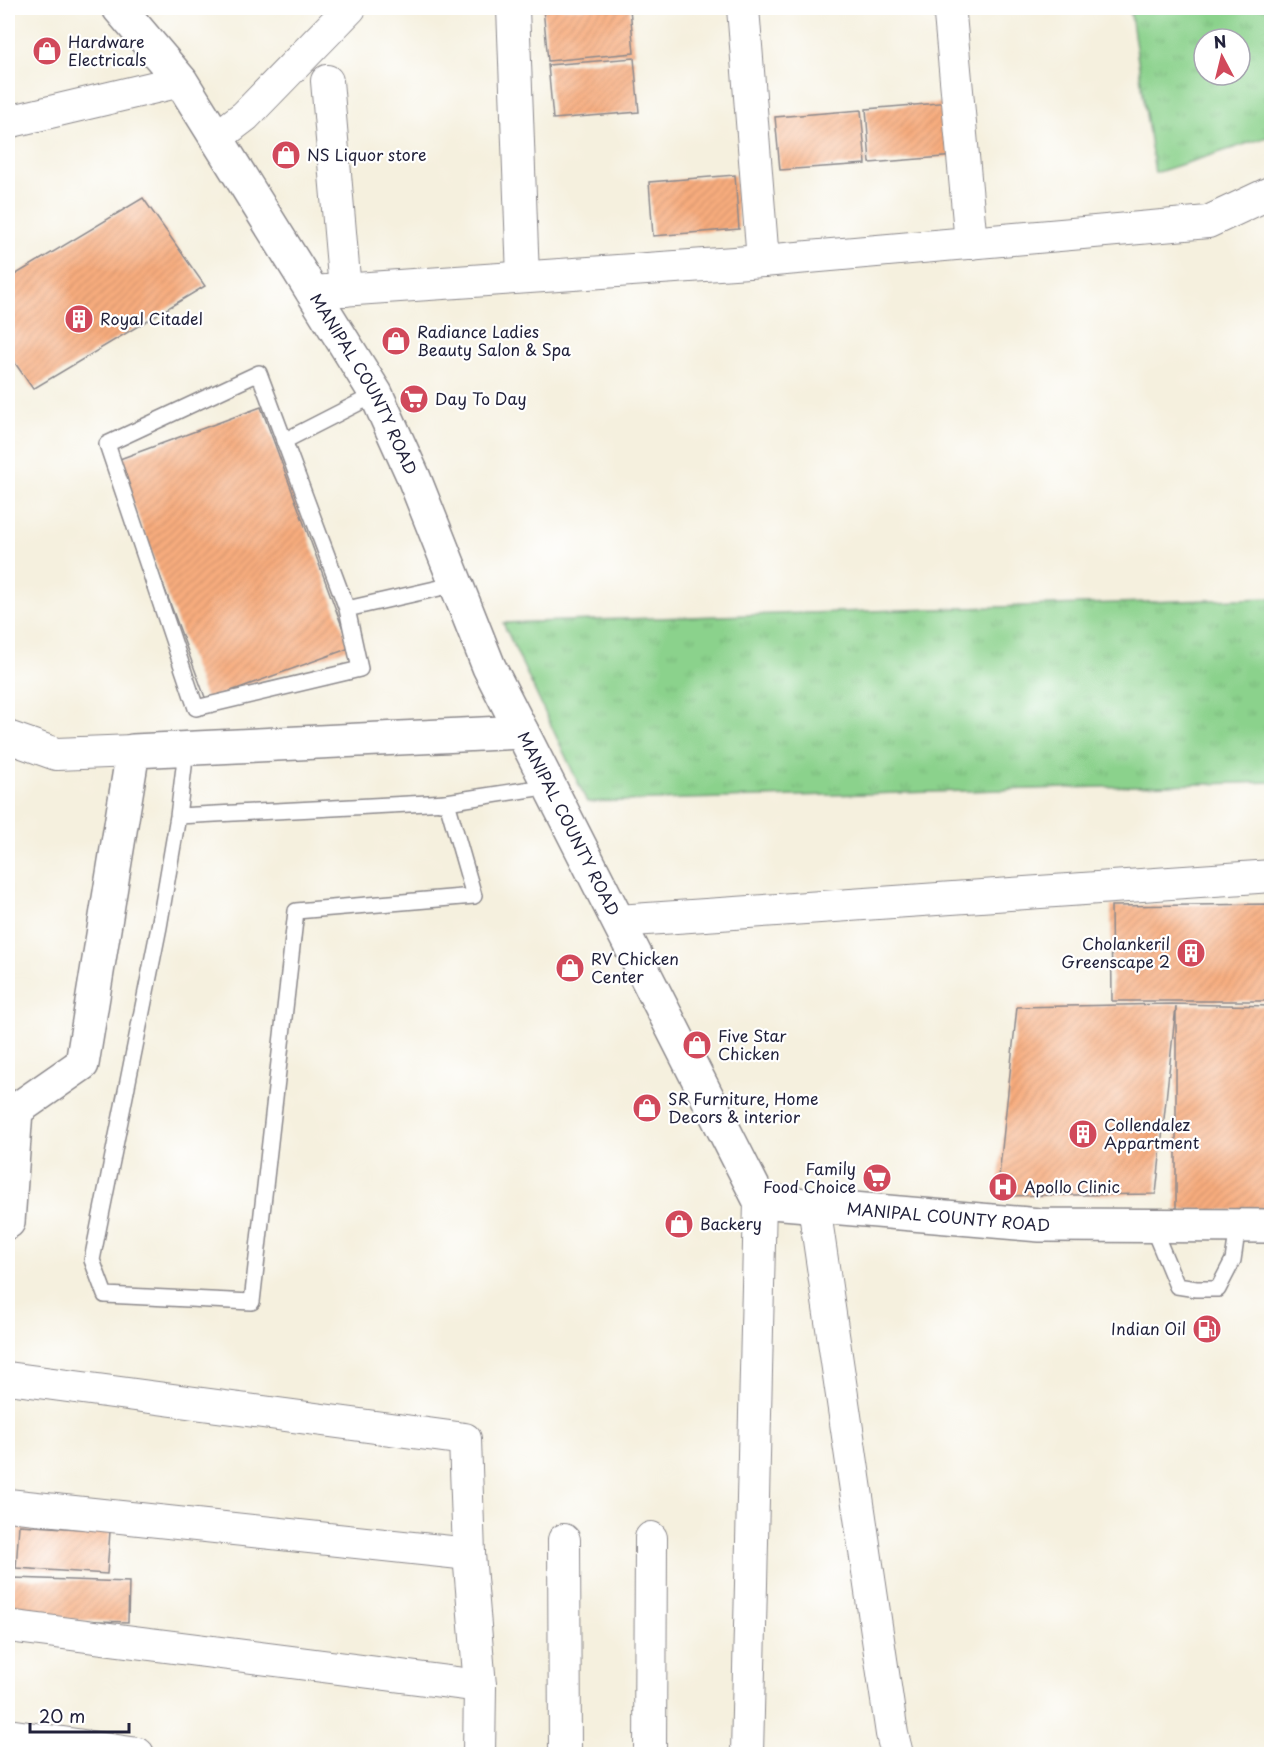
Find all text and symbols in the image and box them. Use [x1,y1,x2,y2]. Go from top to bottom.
north arrow [1192,27,1252,87]
text: N [1212,28,1228,54]
place label: Hardware Electricals [68,29,146,71]
shop icon: Hardware Electricals [31,35,63,67]
shop icon: NS Liquor store [270,139,302,171]
place label: NS Liquor store [307,142,426,166]
street label: MANIPAL COUNTY ROAD [305,288,424,478]
building icon: Royal Citadel [63,303,95,335]
place label: Royal Citadel [100,306,203,330]
place label: Radiance Ladies Beauty Salon & Spa [417,319,571,361]
shop icon: Radiance Ladies Beauty Salon & Spa [380,325,412,357]
supermarket icon: Day To Day [398,383,430,415]
place label: Day To Day [435,386,527,410]
street label: MANIPAL COUNTY ROAD [513,727,626,920]
place label: Cholankeril Greenscape 2 [1061,931,1170,973]
building icon: Cholankeril Greenscape 2 [1175,937,1207,969]
place label: RV Chicken Center [591,946,679,988]
shop icon: RV Chicken Center [554,952,586,984]
place label: Five Star Chicken [718,1023,787,1065]
shop icon: Five Star Chicken [681,1029,713,1061]
place label: SR Furniture, Home Decors & interior [668,1086,819,1128]
shop icon: SR Furniture, Home Decors & interior [631,1092,663,1124]
place label: Collendalez Appartment [1104,1112,1200,1154]
building icon: Collendalez Appartment [1067,1118,1099,1150]
place label: Family Food Choice [763,1156,856,1198]
supermarket icon: Family Food Choice [861,1162,893,1194]
hospital icon: Apollo Clinic [987,1171,1019,1203]
place label: Apollo Clinic [1024,1174,1120,1198]
street label: MANIPAL COUNTY ROAD [846,1195,1050,1236]
shop icon: Backery [663,1208,695,1240]
place label: Backery [700,1211,762,1235]
fuel station icon: Indian Oil [1191,1313,1223,1345]
place label: Indian Oil [1111,1316,1186,1340]
scale bar [30,1696,129,1734]
text: 20 m [39,1702,85,1729]

